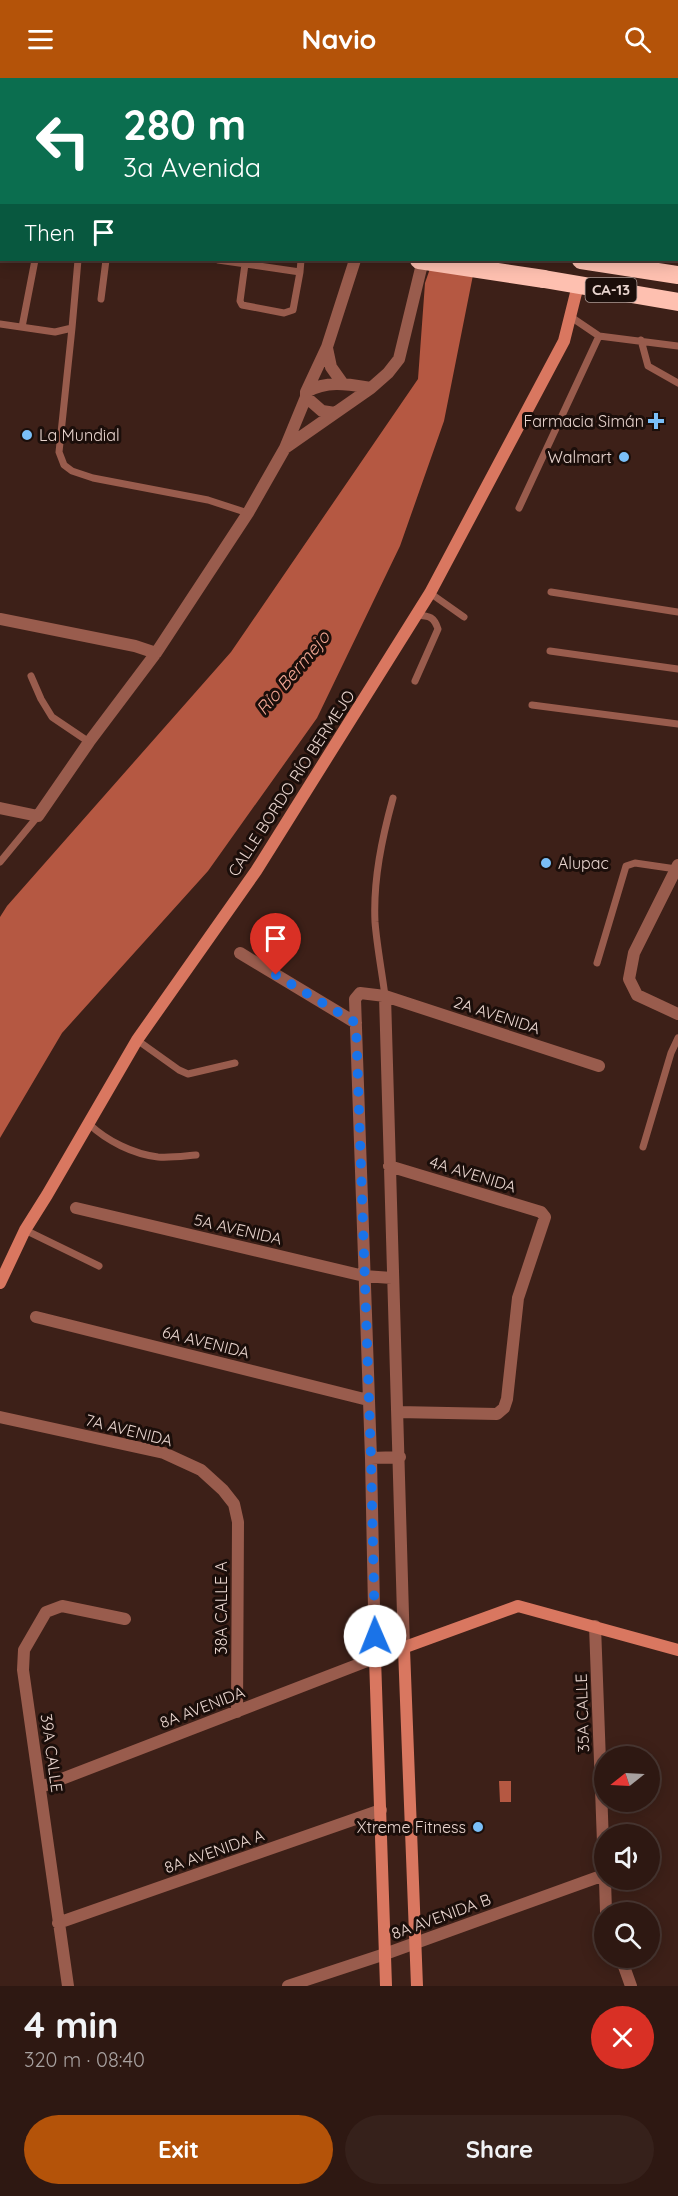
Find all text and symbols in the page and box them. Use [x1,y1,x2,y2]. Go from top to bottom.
text: Navio [302,22,376,56]
icon: menu [24,23,57,56]
icon: search [621,23,654,56]
text: 280 m [123,98,246,151]
icon: left [24,102,102,180]
text: 3a Avenida [123,150,261,184]
icon: arrive [87,216,120,249]
text: Then [24,219,75,247]
road number: CA-13 [586,278,636,302]
place label: Farmacia Simán [523,411,644,431]
marker: Farmacia Simán [649,414,663,428]
place label: La Mundial [39,425,120,445]
marker: La Mundial [20,428,34,442]
place label: Walmart [547,447,612,467]
marker: Walmart [617,450,631,464]
water label: Río Bermejo [251,625,335,719]
street label: CALLE BORDO RÍO BERMEJO [223,686,359,880]
place label: Alupac [558,853,609,873]
marker: Alupac [539,856,553,870]
pin [250,913,301,975]
icon: arrive [259,922,292,955]
street label: 2A AVENIDA [451,992,543,1038]
street label: 4A AVENIDA [427,1151,519,1197]
street label: 5A AVENIDA [192,1209,284,1249]
street label: 6A AVENIDA [160,1321,252,1363]
street label: 7A AVENIDA [83,1410,175,1450]
street label: 38A CALLE A [211,1561,231,1655]
position arrow [343,1604,407,1668]
street label: 35A CALLE [571,1673,593,1753]
street label: 8A AVENIDA [157,1682,247,1732]
street label: 39A CALLE [37,1713,67,1793]
north arrow [594,1746,660,1812]
map controls [594,1746,660,1968]
place label: Xtreme Fitness [357,1817,466,1837]
marker: Xtreme Fitness [471,1820,485,1834]
button: sound [594,1824,660,1890]
street label: 8A AVENIDA A [162,1825,266,1877]
street label: 8A AVENIDA B [389,1889,493,1943]
button: search [594,1902,660,1968]
text: 4 min [24,2002,118,2047]
button: close [591,2006,654,2069]
text: 320 m · 08:40 [24,2047,145,2072]
button: Exit [24,2115,333,2184]
button: Share [345,2115,654,2184]

